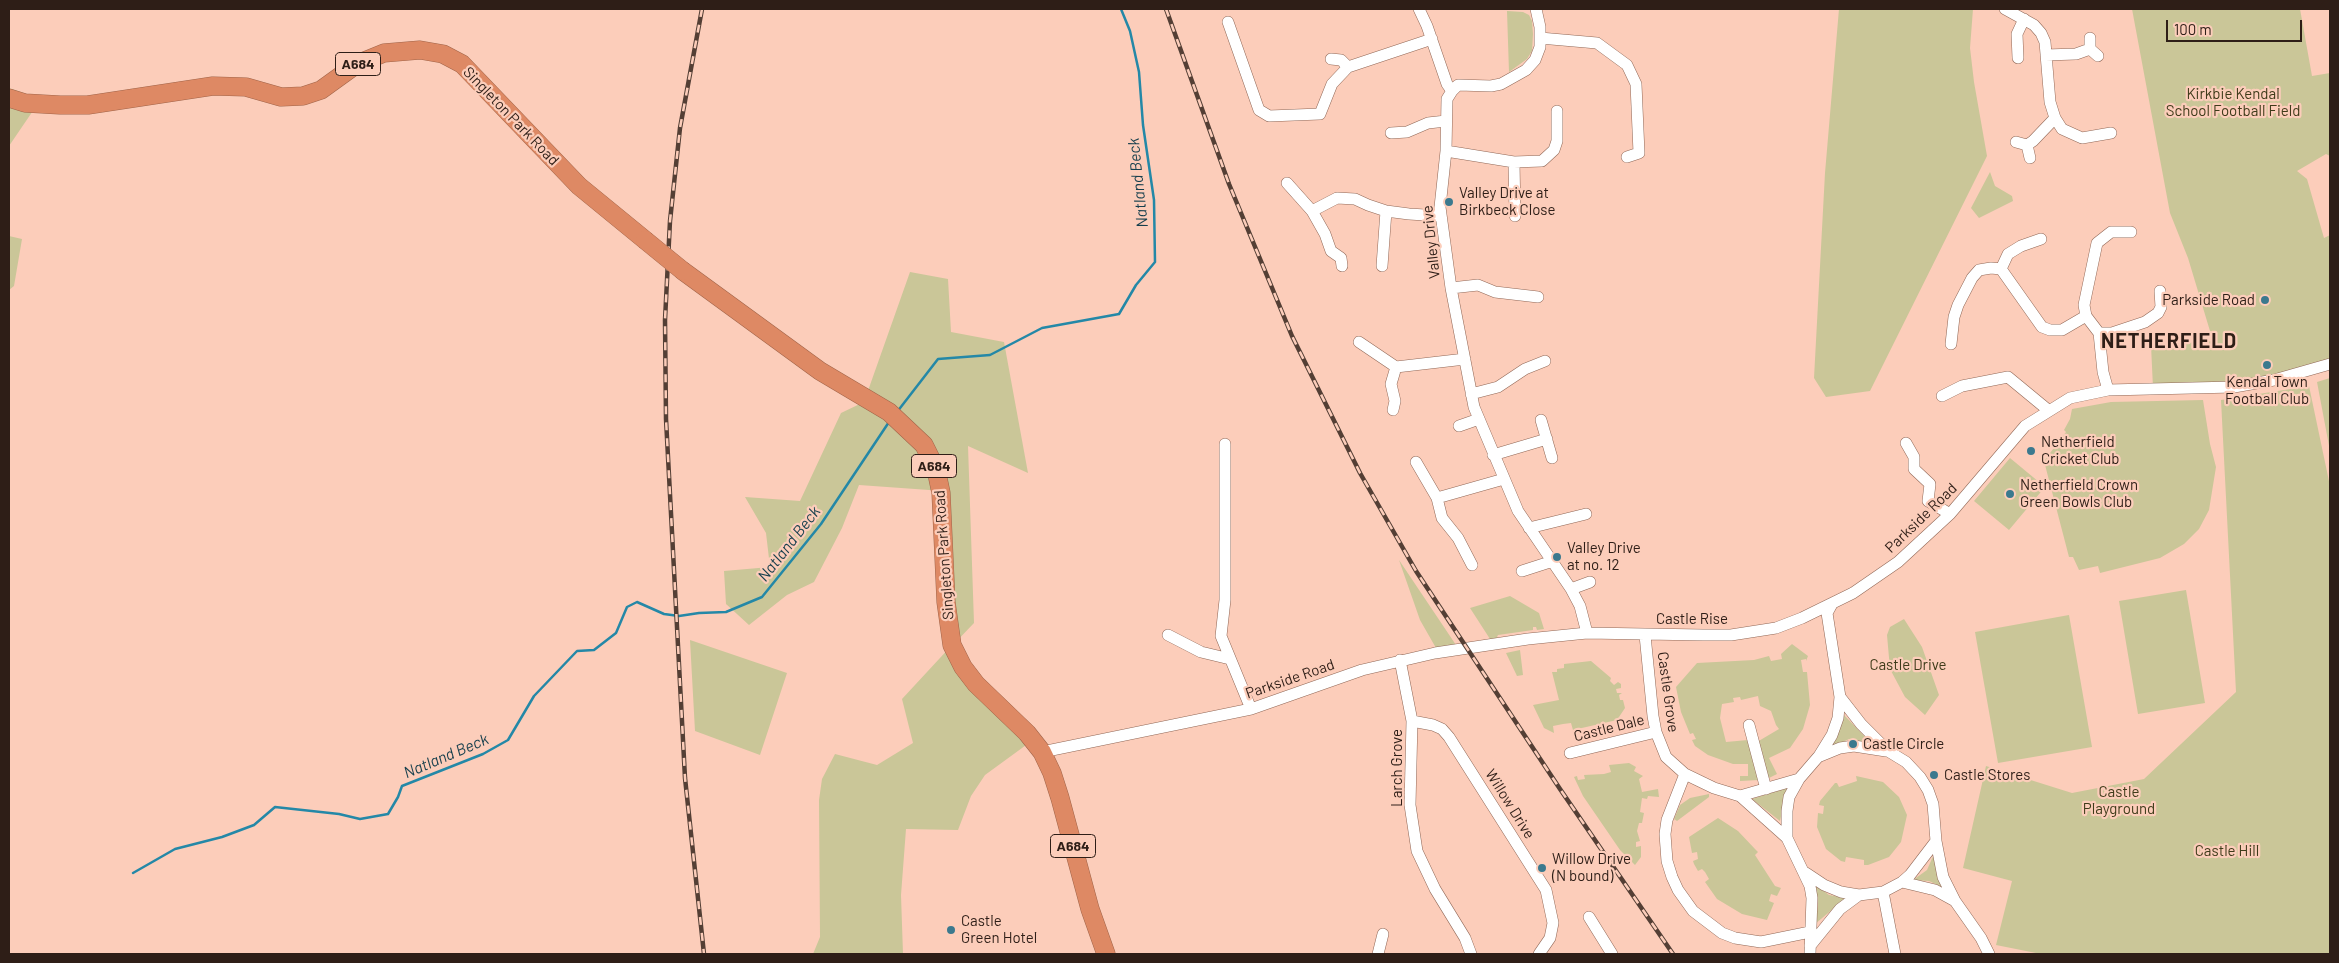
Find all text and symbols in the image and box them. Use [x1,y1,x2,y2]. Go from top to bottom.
scale bar [2169,10,2305,42]
text: 100 m [2174,20,2212,38]
road number: A684 [336,52,380,76]
street label: Singleton Park Road [459,63,563,169]
park label: Kirkbie Kendal School Football Field [2166,85,2300,120]
water label: Natland Beck [1124,137,1152,229]
place label: Valley Drive at Birkbeck Close [1459,184,1556,219]
marker: Valley Drive at Birkbeck Close [1443,196,1455,208]
street label: Valley Drive [1418,204,1444,280]
place label: Parkside Road [2162,291,2255,309]
marker: Parkside Road [2259,294,2271,306]
district label: NETHERFIELD [2100,329,2238,353]
marker: Kendal Town Football Club [2261,359,2273,371]
place label: Kendal Town Football Club [2225,373,2309,408]
place label: Netherfield Cricket Club [2041,433,2120,468]
marker: Netherfield Cricket Club [2025,445,2037,457]
road number: A684 [912,454,956,478]
place label: Netherfield Crown Green Bowls Club [2020,476,2138,511]
street label: Parkside Road [1881,479,1961,557]
marker: Netherfield Crown Green Bowls Club [2004,488,2016,500]
street label: Singleton Park Road [930,489,958,621]
water label: Natland Beck [754,503,824,585]
place label: Valley Drive at no. 12 [1567,539,1641,574]
marker: Valley Drive at no. 12 [1551,551,1563,563]
street label: Castle Rise [1656,610,1728,628]
street label: Castle Grove [1653,651,1683,733]
street label: Parkside Road [1243,655,1337,703]
park label: Castle Drive [1869,656,1947,674]
street label: Castle Dale [1572,711,1646,745]
street label: Larch Grove [1388,729,1406,807]
water label: Natland Beck [401,730,491,782]
place label: Castle Circle [1863,735,1944,753]
marker: Castle Circle [1847,738,1859,750]
street label: Willow Drive [1481,766,1539,842]
place label: Castle Stores [1944,766,2030,784]
marker: Castle Stores [1928,769,1940,781]
park label: Castle Playground [2083,783,2155,818]
road number: A684 [1050,834,1096,858]
park label: Castle Hill [2195,842,2259,860]
place label: Willow Drive (N bound) [1552,850,1631,885]
marker: Willow Drive (N bound) [1536,862,1548,874]
place label: Castle Green Hotel [961,912,1037,947]
marker: Castle Green Hotel [945,924,957,936]

